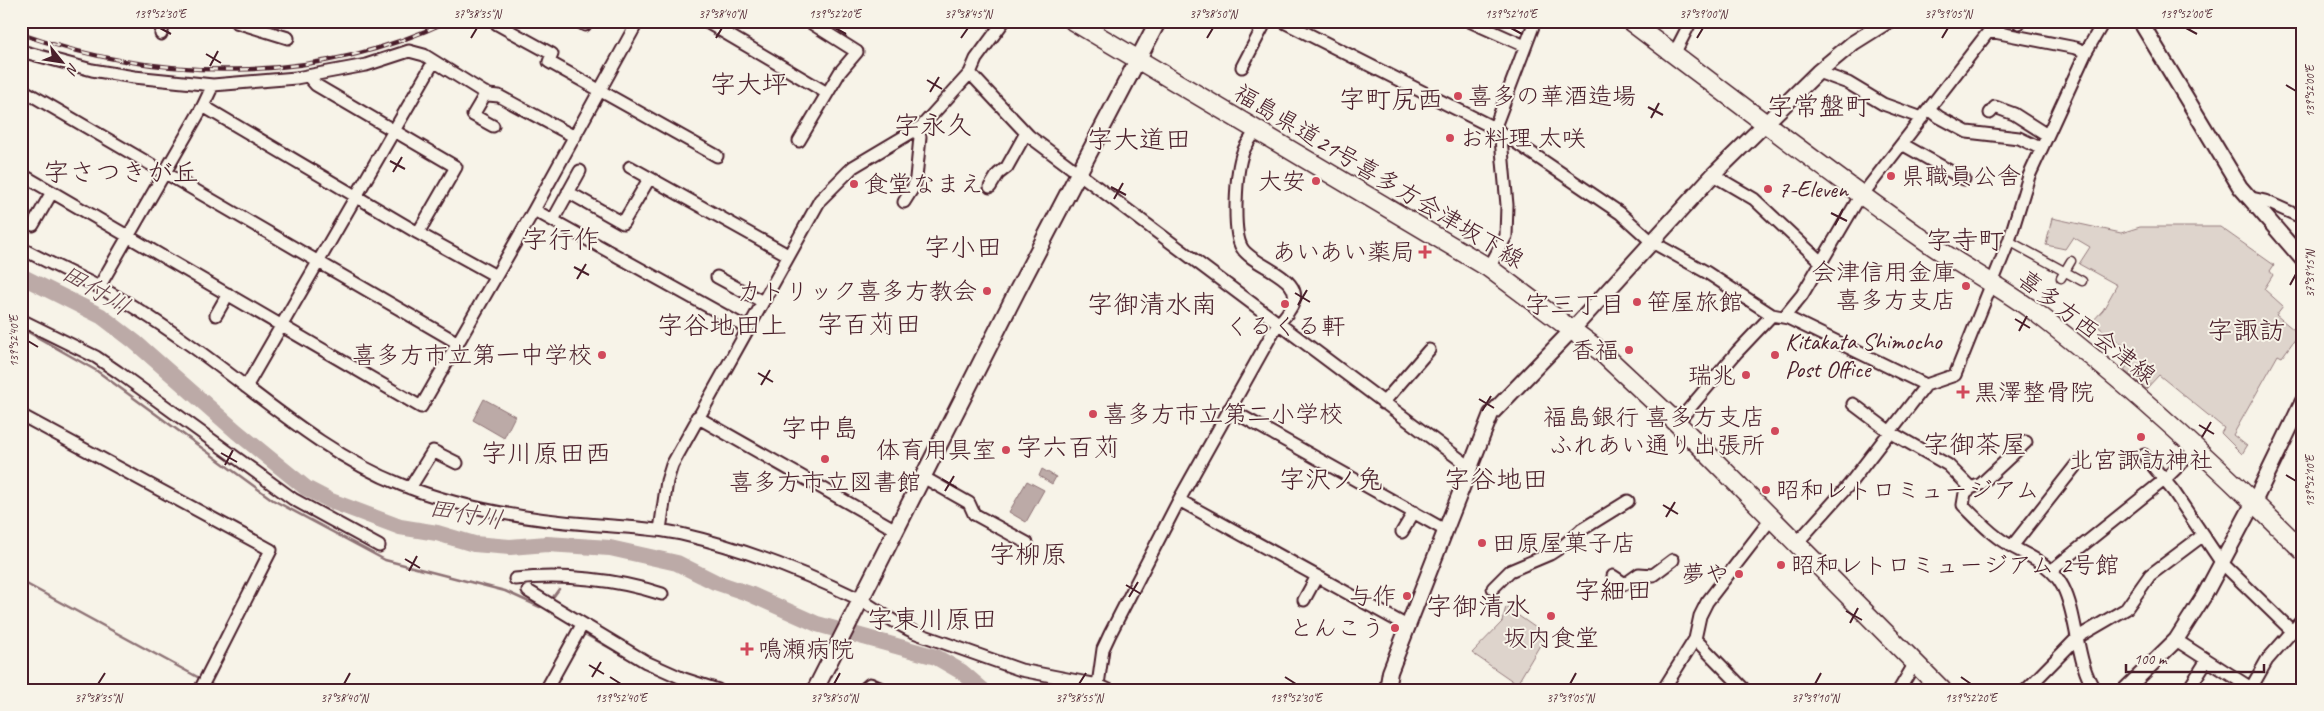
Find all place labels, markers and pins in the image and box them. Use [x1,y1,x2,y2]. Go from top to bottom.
place label: 喜多の華酒造場 [1468,81,1636,111]
marker: 喜多の華酒造場 [1452,90,1464,102]
place label: お料理 太咲 [1460,123,1586,153]
marker: お料理 太咲 [1444,132,1456,144]
place label: 県職員公舎 [1901,161,2021,191]
place label: 大安 [1258,166,1306,196]
place label: 食堂なまえ [864,169,984,199]
marker: 県職員公舎 [1885,170,1897,182]
place label: 7-Eleven [1778,174,1849,204]
marker: 大安 [1310,175,1322,187]
marker: 食堂なまえ [848,178,860,190]
marker: 7-Eleven [1762,183,1774,195]
place label: あいあい薬局 [1272,237,1415,267]
marker: あいあい薬局 [1419,246,1431,258]
place label: 会津信用金庫 喜多方支店 [1812,257,1956,315]
place label: カトリック喜多方教会 [737,276,977,306]
marker: 会津信用金庫 喜多方支店 [1960,280,1972,292]
marker: カトリック喜多方教会 [981,285,993,297]
place label: 笹屋旅館 [1647,287,1743,317]
marker: 笹屋旅館 [1631,296,1643,308]
marker: くるくる軒 [1279,298,1291,310]
place label: くるくる軒 [1225,311,1345,341]
place label: Kitakata Shimocho Post Office [1785,326,1943,384]
place label: 香福 [1571,335,1619,365]
place label: 喜多方市立第一中学校 [352,340,592,370]
marker: 香福 [1623,344,1635,356]
marker: 喜多方市立第一中学校 [596,349,608,361]
marker: Kitakata Shimocho Post Office [1769,349,1781,361]
place label: 瑞兆 [1688,360,1736,390]
marker: 瑞兆 [1740,369,1752,381]
place label: 黒澤整骨院 [1974,377,2094,407]
marker: 黒澤整骨院 [1956,385,1970,399]
place label: 喜多方市立第二小学校 [1103,399,1343,429]
place label: 福島銀行 喜多方支店 ふれあい通り出張所 [1543,402,1765,460]
marker: 喜多方市立第二小学校 [1087,408,1099,420]
marker: 福島銀行 喜多方支店 ふれあい通り出張所 [1769,425,1781,437]
marker: 北宮諏訪神社 [2135,431,2147,443]
place label: 体育用具室 [876,435,996,465]
marker: 体育用具室 [1000,444,1012,456]
place label: 北宮諏訪神社 [2069,445,2213,475]
marker: 喜多方市立図書館 [819,453,831,465]
place label: 喜多方市立図書館 [729,467,921,497]
place label: 昭和レトロミュージアム [1776,475,2040,505]
marker: 昭和レトロミュージアム [1760,484,1772,496]
place label: 田原屋菓子店 [1492,528,1636,558]
marker: 田原屋菓子店 [1476,537,1488,549]
place label: 昭和レトロミュージアム 2号館 [1791,550,2119,580]
place label: 夢や [1681,559,1729,589]
marker: 昭和レトロミュージアム 2号館 [1775,559,1787,571]
marker: 夢や [1733,568,1745,580]
place label: 与作 [1349,581,1397,611]
marker: 与作 [1401,590,1413,602]
marker: 坂内食堂 [1545,610,1557,622]
place label: とんこう [1289,613,1385,643]
marker: とんこう [1389,622,1401,634]
place label: 坂内食堂 [1503,623,1599,653]
place label: 鳴瀬病院 [758,634,854,664]
marker: 鳴瀬病院 [740,642,754,656]

